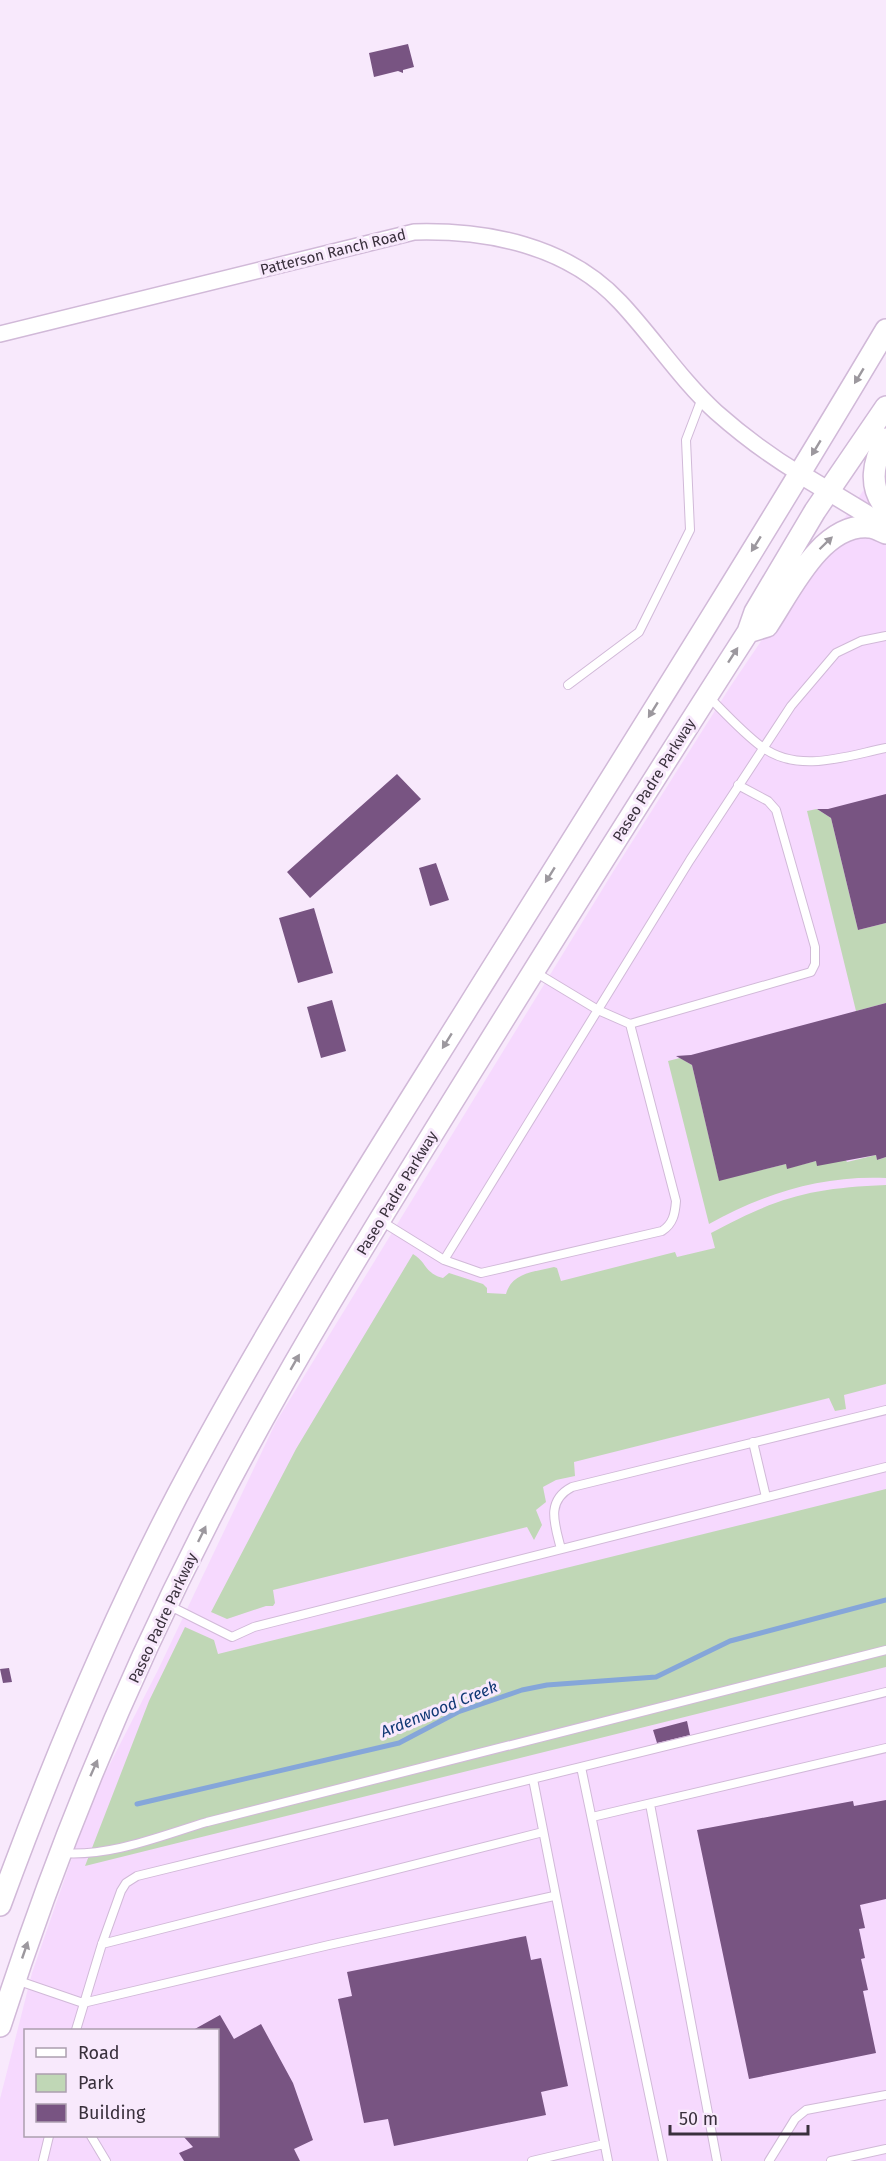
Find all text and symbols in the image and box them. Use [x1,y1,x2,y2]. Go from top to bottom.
street label: Patterson Ranch Road [258,225,408,279]
one-way arrow [853,368,864,384]
one-way arrow [810,440,821,456]
one-way arrow [751,536,762,552]
one-way arrow [818,536,833,550]
one-way arrow [728,647,739,663]
one-way arrow [648,702,659,718]
street label: Paseo Padre Parkway [609,715,700,845]
one-way arrow [545,867,556,883]
one-way arrow [442,1033,453,1049]
street label: Paseo Padre Parkway [353,1127,442,1258]
one-way arrow [290,1354,300,1371]
one-way arrow [197,1525,207,1542]
street label: Paseo Padre Parkway [125,1549,201,1686]
water label: Ardenwood Creek [377,1677,501,1741]
one-way arrow [90,1759,99,1777]
one-way arrow [21,1941,30,1959]
legend [24,2029,219,2137]
text: Road [78,2042,120,2064]
text: Park [78,2072,114,2094]
scale bar [670,2098,808,2136]
text: Building [78,2102,146,2124]
text: 50 m [679,2108,718,2130]

